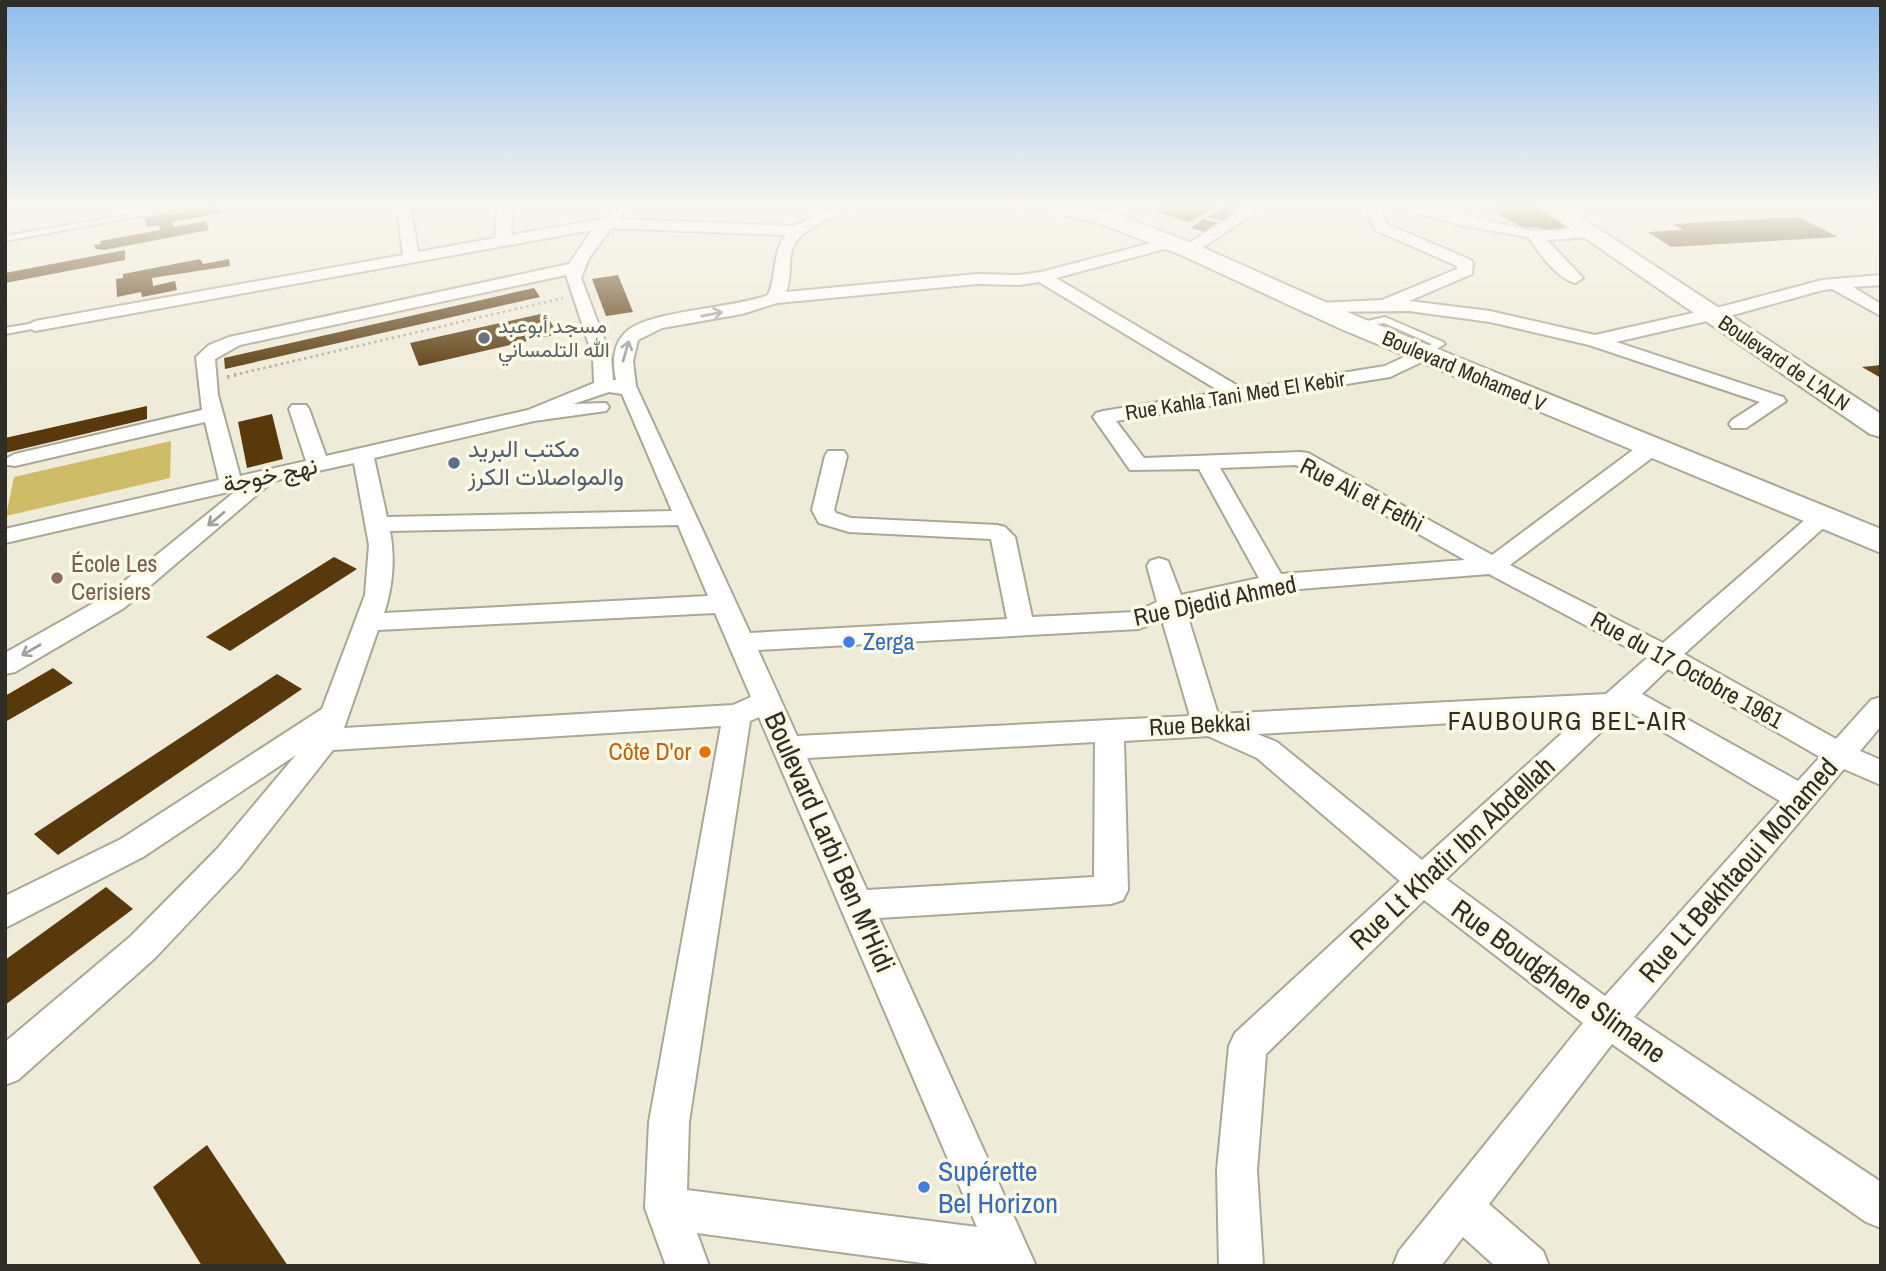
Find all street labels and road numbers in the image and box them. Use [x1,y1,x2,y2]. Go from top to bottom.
street label: Boulevard de L'ALN [1713,308,1856,417]
street label: Boulevard Mohamed V [1378,323,1551,418]
street label: Rue Kahla Tani Med El Kebir [1123,364,1347,427]
street label: نهج خوجة [219,448,321,502]
street label: Rue Ali et Fethi [1295,449,1430,539]
street label: Rue Djedid Ahmed [1131,567,1299,633]
street label: Rue du 17 Octobre 1961 [1585,603,1790,735]
street label: Rue Bekkai [1148,705,1252,743]
street label: Boulevard Larbi Ben M'Hidi [755,706,905,978]
street label: Rue Lt Khatir Ibn Abdellah [1341,748,1563,958]
street label: Rue Lt Bekhtaoui Mohamed [1630,750,1846,990]
street label: Rue Boudghene Slimane [1444,890,1674,1072]

